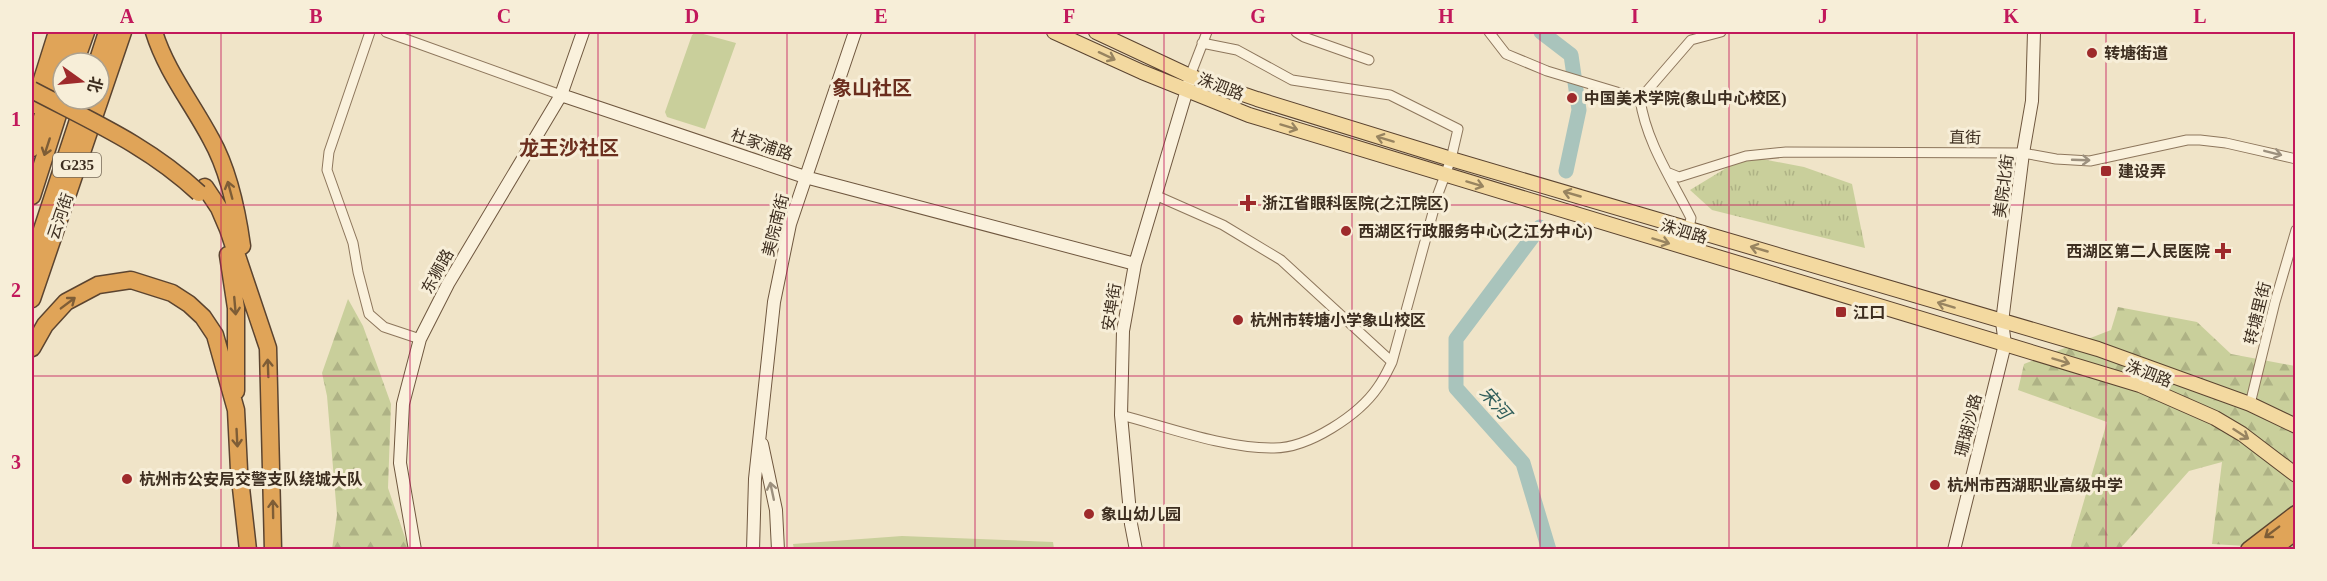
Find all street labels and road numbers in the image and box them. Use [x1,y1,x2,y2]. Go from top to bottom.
street label: 洙泗路 [1195,70,1246,103]
street label: 杜家浦路 [729,126,795,163]
street label: 直街 [1949,129,1981,146]
road number: G235 [53,153,101,177]
street label: 美院北街 [1991,153,2016,219]
street label: 云河街 [45,191,76,242]
street label: 美院南街 [759,192,791,258]
street label: 洙泗路 [1658,216,1709,247]
street label: 东狮路 [418,246,457,296]
street label: 转塘里街 [2241,280,2273,346]
street label: 安埠街 [1099,282,1124,332]
street label: 洙泗路 [2123,357,2174,390]
street label: 珊瑚沙路 [1952,392,1984,458]

